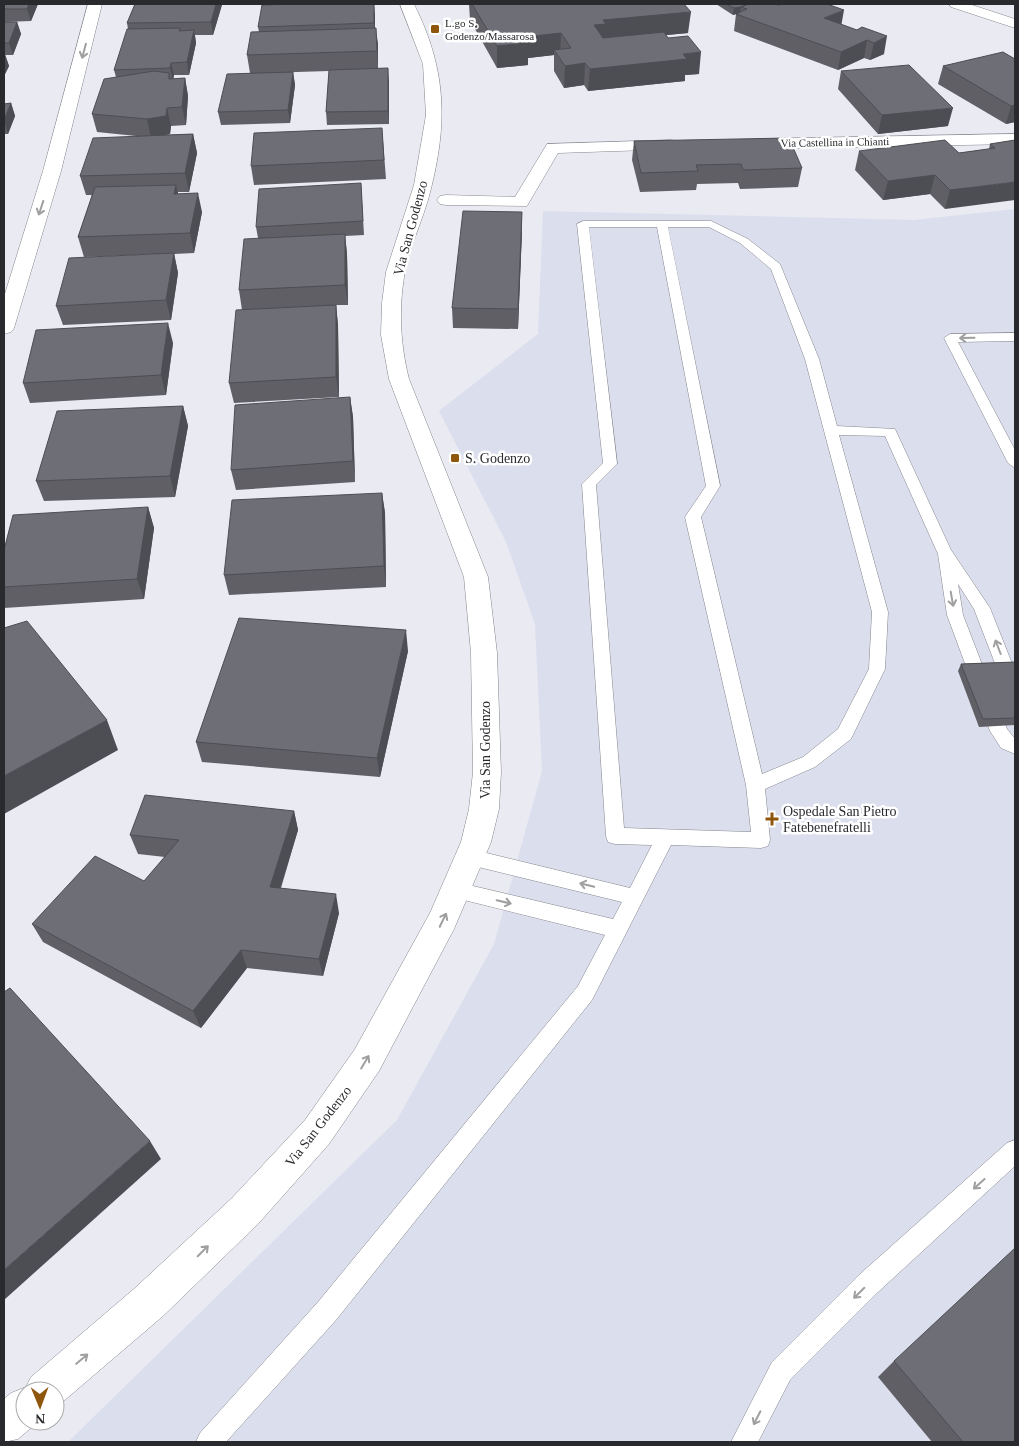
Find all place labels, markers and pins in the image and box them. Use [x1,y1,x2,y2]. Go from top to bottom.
place label: L.go S. Godenzo/Massarosa [445,17,534,42]
marker: L.go S. Godenzo/Massarosa [429,23,441,35]
place label: S. Godenzo [465,451,530,466]
marker: S. Godenzo [449,452,461,464]
place label: Ospedale San Pietro Fatebenefratelli [783,804,897,835]
marker: Ospedale San Pietro Fatebenefratelli [765,812,779,826]

